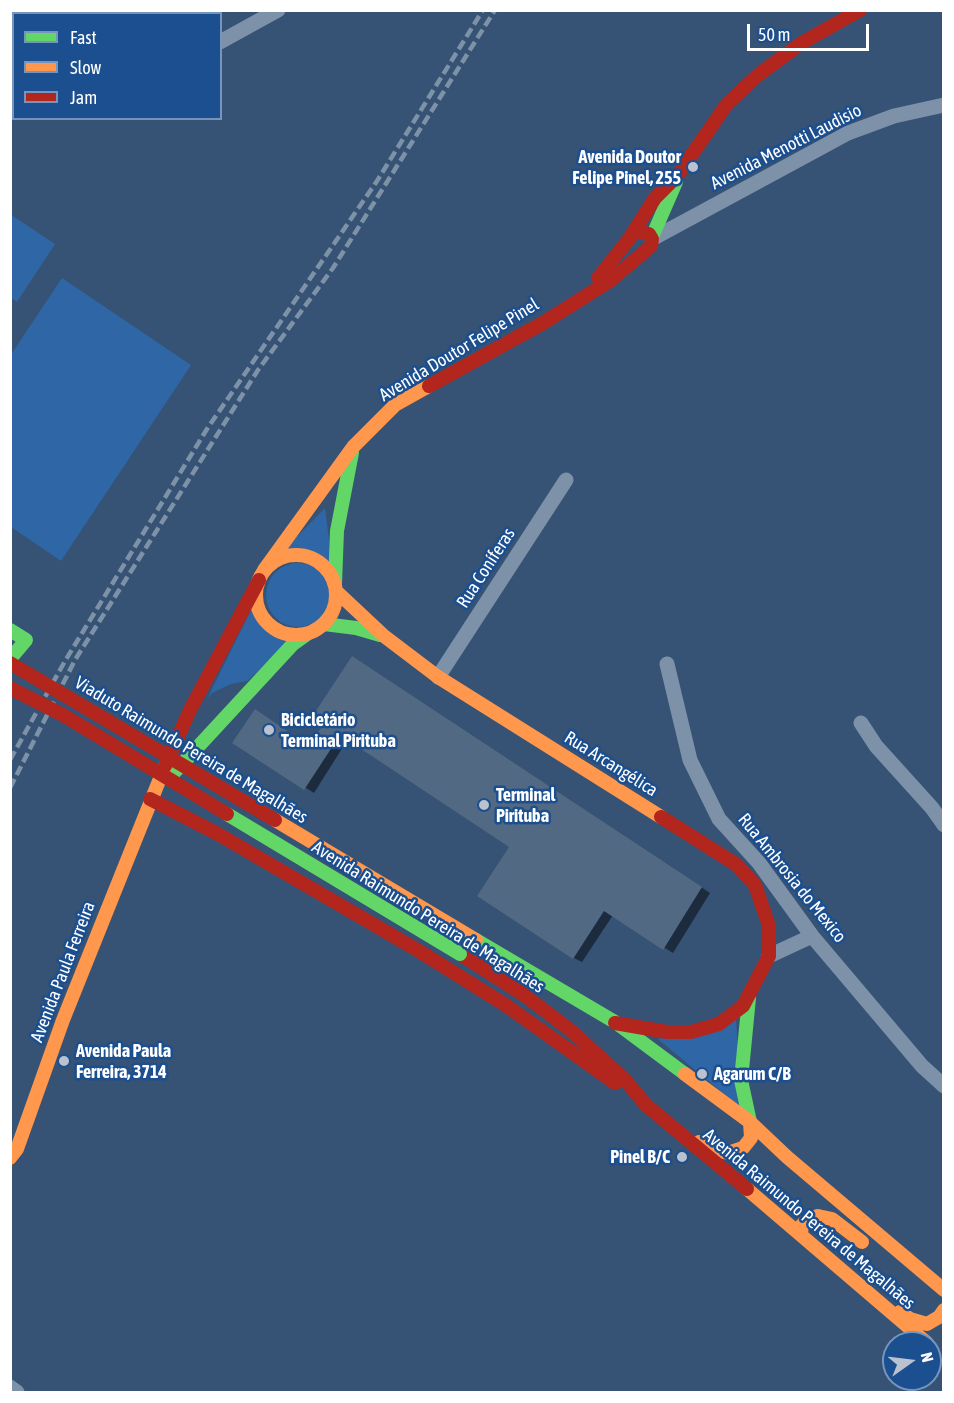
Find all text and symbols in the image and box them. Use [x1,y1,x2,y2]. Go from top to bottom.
legend [12,12,222,120]
scale bar [750,12,872,50]
text: 50 m [758,24,790,45]
text: Fast [70,27,97,48]
text: Slow [70,57,101,78]
text: Jam [70,87,97,108]
street label: Avenida Menotti Laudisio [707,100,865,194]
place label: Avenida Doutor Felipe Pinel, 255 [572,146,681,188]
marker: Avenida Doutor Felipe Pinel, 255 [686,160,700,174]
street label: Avenida Doutor Felipe Pinel [375,294,543,406]
street label: Rua Coníferas [452,524,520,612]
street label: Viaduto Raimundo Pereira de Magalhães [71,672,311,828]
place label: Bicicletário Terminal Pirituba [281,709,396,752]
marker: Bicicletário Terminal Pirituba [262,723,276,737]
street label: Rua Arcangélica [560,727,662,801]
place label: Terminal Pirituba [496,784,555,826]
marker: Terminal Pirituba [477,798,491,812]
street label: Rua Ambrosia do Mexico [733,809,851,947]
street label: Avenida Raimundo Pereira de Magalhães [308,836,548,998]
street label: Avenida Paula Ferreira [26,899,100,1045]
place label: Avenida Paula Ferreira, 3714 [76,1040,171,1082]
marker: Avenida Paula Ferreira, 3714 [57,1054,71,1068]
place label: Agarum C/B [714,1063,791,1085]
marker: Agarum C/B [695,1067,709,1081]
street label: Avenida Raimundo Pereira de Magalhães [699,1124,919,1314]
place label: Pinel B/C [610,1146,670,1168]
marker: Pinel B/C [675,1150,689,1164]
north arrow [882,1331,942,1391]
text: N [918,1350,937,1364]

